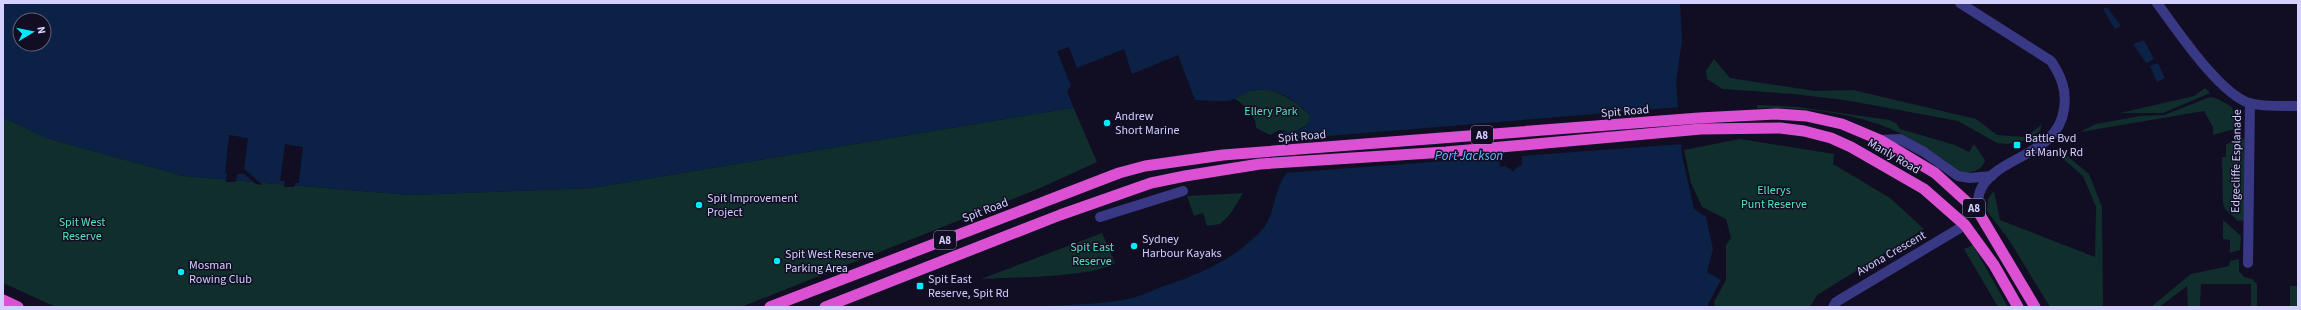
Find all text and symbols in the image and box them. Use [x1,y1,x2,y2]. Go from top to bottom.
north arrow [12,12,52,52]
text: N [33,25,49,35]
street label: Spit Road [1600,101,1650,122]
park label: Ellery Park [1244,103,1298,120]
place label: Andrew Short Marine [1115,108,1180,139]
street label: Edgecliffe Esplanade [2227,109,2246,213]
marker: Andrew Short Marine [1102,118,1112,128]
street label: Spit Road [1277,126,1327,147]
road number: A8 [1471,126,1493,144]
place label: Battle Bvd at Manly Rd [2025,130,2083,161]
street label: Manly Road [1864,135,1923,178]
marker: Battle Bvd at Manly Rd [2012,140,2022,150]
water label: Port Jackson [1435,147,1503,165]
park label: Ellerys Punt Reserve [1741,182,1807,213]
place label: Spit Improvement Project [707,190,798,221]
street label: Spit Road [960,194,1011,227]
road number: A8 [1963,199,1985,217]
marker: Spit Improvement Project [694,200,704,210]
park label: Spit West Reserve [59,214,105,245]
street label: Avona Crescent [1854,227,1929,280]
road number: A8 [934,231,956,249]
place label: Sydney Harbour Kayaks [1142,231,1222,262]
park label: Spit East Reserve [1070,239,1114,270]
marker: Sydney Harbour Kayaks [1129,241,1139,251]
place label: Spit West Reserve Parking Area [785,246,874,277]
marker: Spit West Reserve Parking Area [772,256,782,266]
place label: Mosman Rowing Club [189,257,252,288]
marker: Mosman Rowing Club [176,267,186,277]
place label: Spit East Reserve, Spit Rd [928,271,1009,302]
marker: Spit East Reserve, Spit Rd [915,281,925,291]

